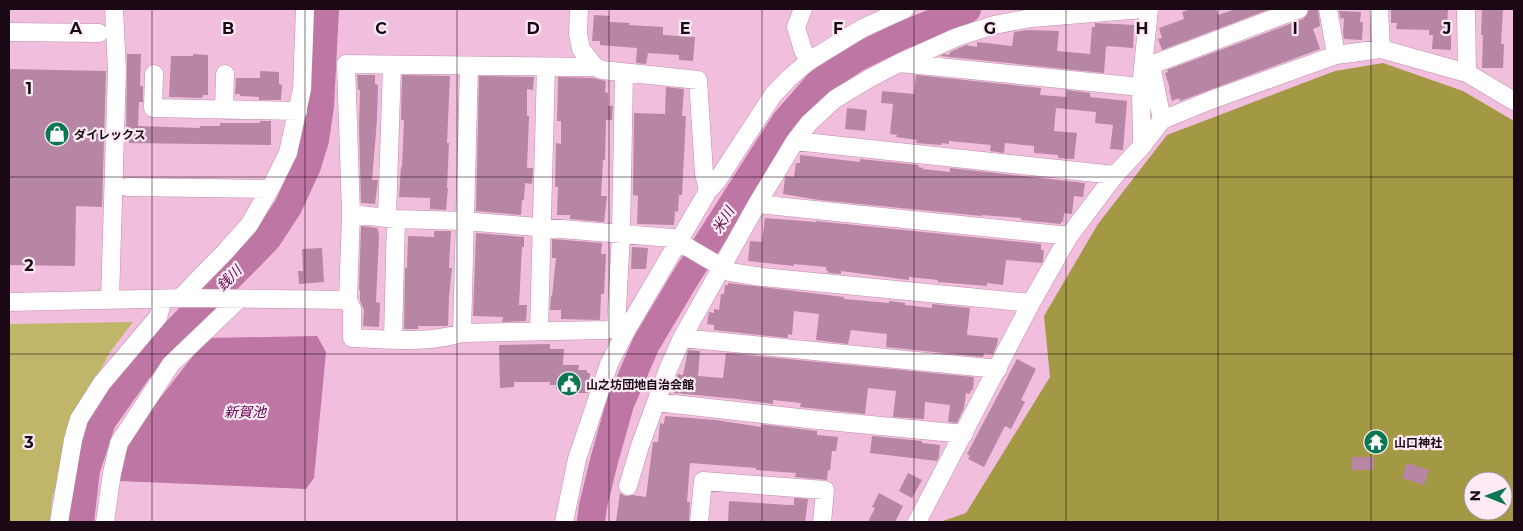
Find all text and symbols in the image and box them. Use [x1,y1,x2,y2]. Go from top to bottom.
text: A [69,19,83,38]
text: B [222,19,234,38]
text: C [375,19,387,38]
text: D [526,19,540,38]
text: E [680,19,690,38]
text: F [833,19,843,38]
text: G [984,19,996,38]
text: H [1136,19,1148,38]
text: I [1292,19,1298,38]
text: J [1442,19,1451,38]
text: 1 [26,79,32,98]
shop icon: ダイレックス [44,121,70,147]
place label: ダイレックス [74,127,146,142]
water label: 米川 [708,202,739,237]
text: 2 [24,256,34,275]
water label: 銭川 [213,260,247,294]
public building icon: 山之坊団地自治会館 [556,371,582,397]
place label: 山之坊団地自治会館 [586,377,694,392]
water label: 新賀池 [224,403,268,421]
temple icon: 山口神社 [1363,429,1389,455]
text: 3 [23,433,34,452]
place label: 山口神社 [1394,435,1442,450]
north arrow [1463,471,1513,521]
text: N [1466,490,1484,502]

